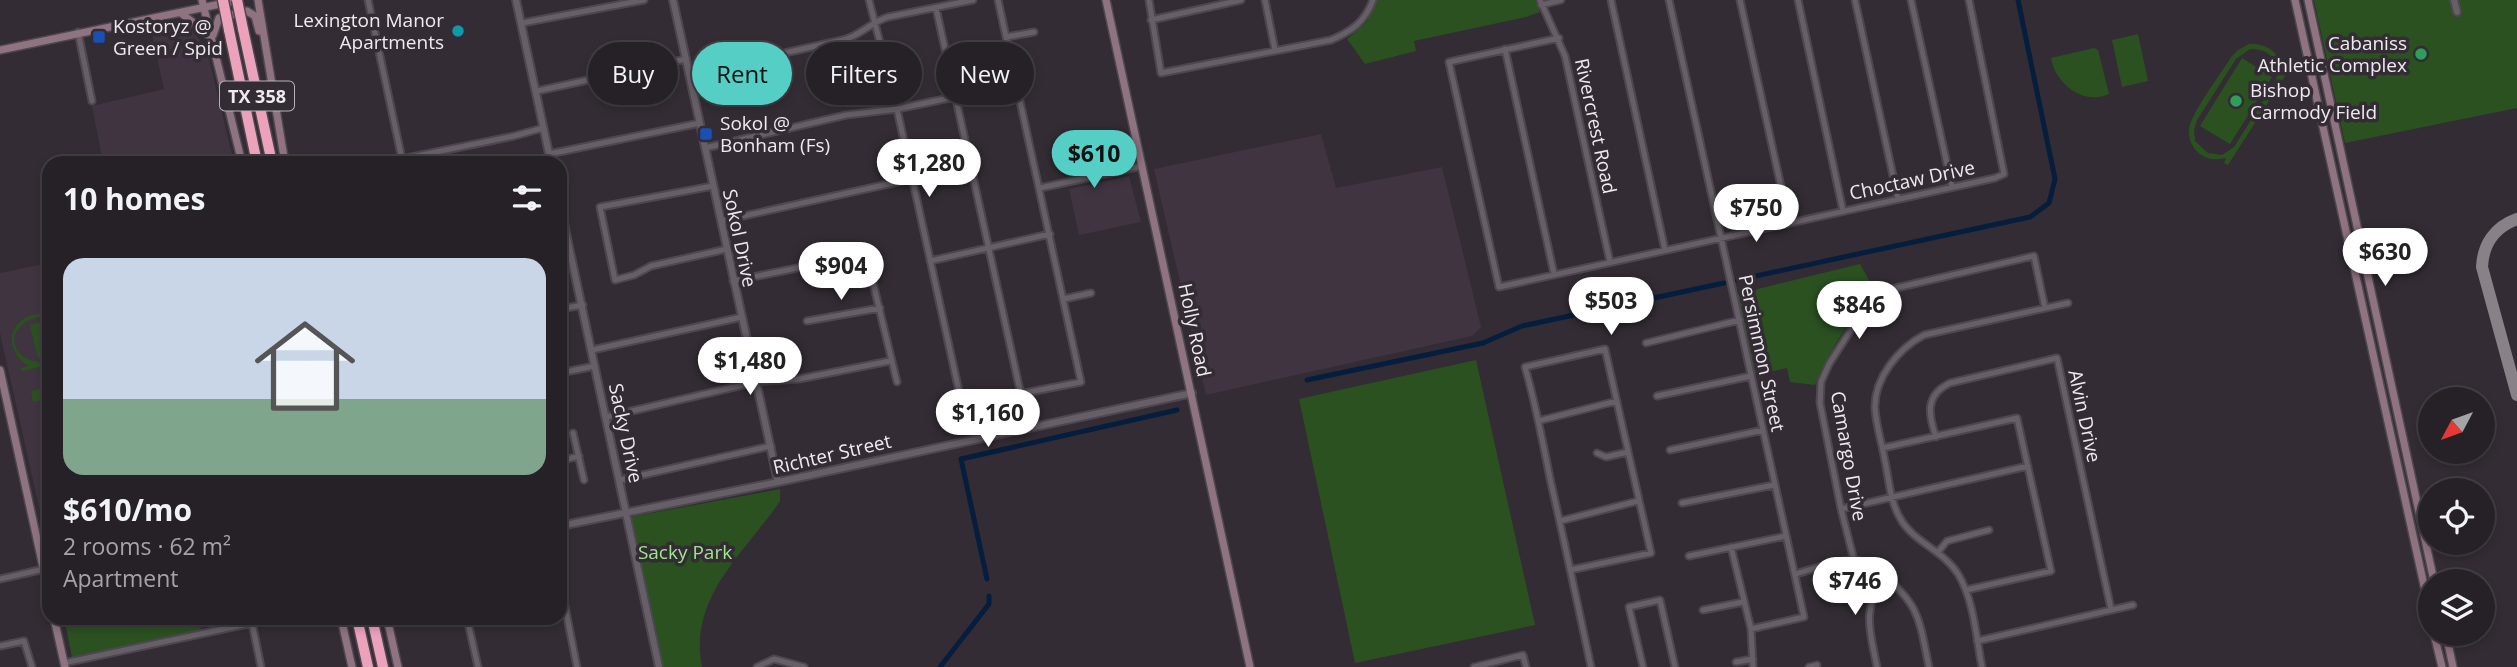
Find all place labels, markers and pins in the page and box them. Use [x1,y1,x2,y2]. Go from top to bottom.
place label: Lexington Manor Apartments [293,7,444,55]
place label: Kostoryz @ Green / Spid [113,13,223,61]
marker: Lexington Manor Apartments [450,23,466,39]
marker: Kostoryz @ Green / Spid [91,29,107,45]
place label: Cabaniss Athletic Complex [2257,30,2407,78]
marker: Cabaniss Athletic Complex [2413,46,2429,62]
place label: Bishop Carmody Field [2250,77,2377,125]
marker: Bishop Carmody Field [2228,93,2244,109]
place label: Sokol @ Bonham (Fs) [720,110,830,158]
marker: Sokol @ Bonham (Fs) [698,126,714,142]
pin: $610 [1053,130,1135,190]
pin: $1,280 [872,140,986,199]
pin: $750 [1715,184,1797,244]
pin: $630 [2344,229,2426,288]
pin: $904 [800,243,882,302]
pin: $503 [1570,278,1652,337]
pin: $846 [1818,282,1900,341]
pin: $1,480 [693,338,807,397]
pin: $1,160 [931,390,1045,449]
pin: $746 [1814,558,1896,617]

